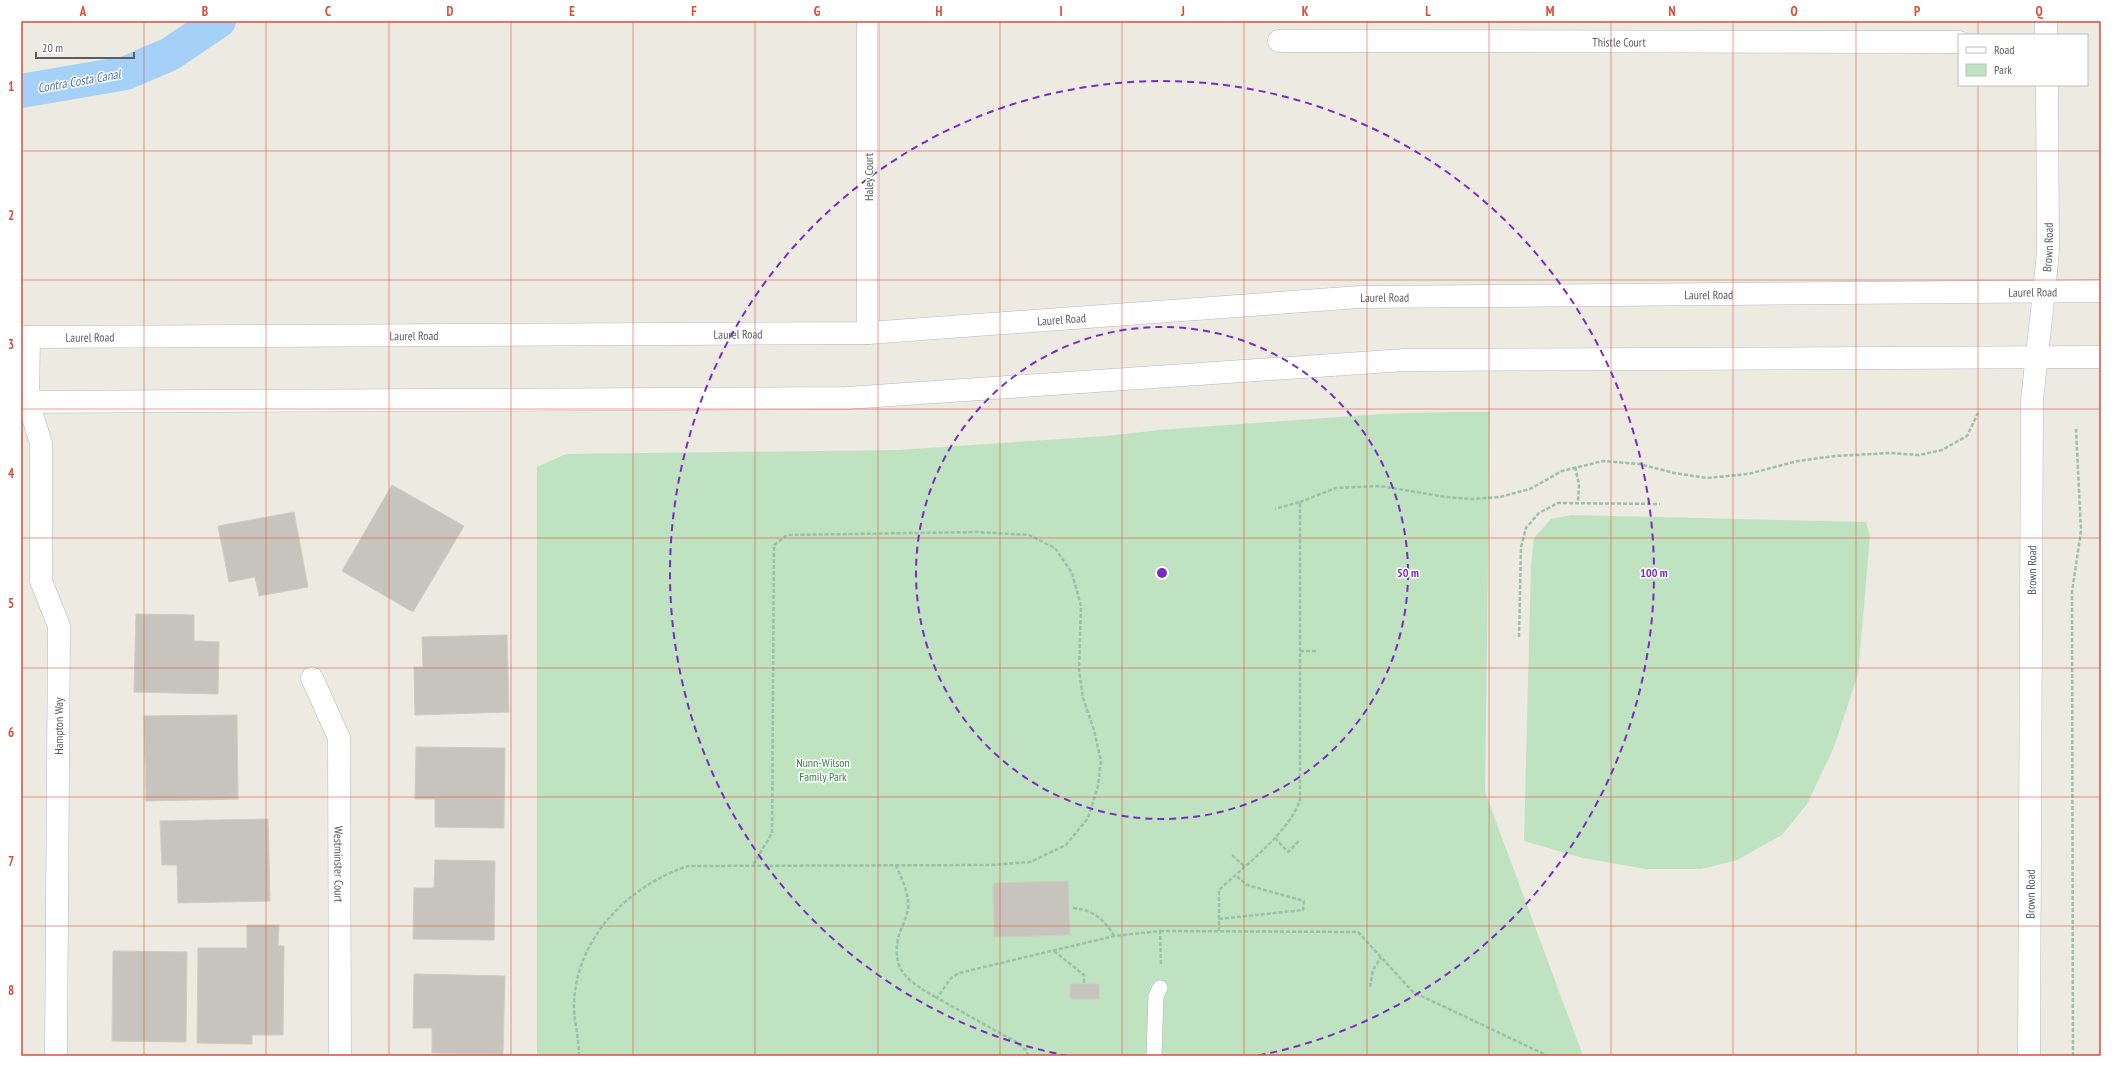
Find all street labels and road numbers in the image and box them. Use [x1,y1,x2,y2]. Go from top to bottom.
street label: Thistle Court [1592,34,1646,49]
street label: Haley Court [861,152,876,201]
street label: Brown Road [2039,222,2056,273]
street label: Laurel Road [2008,284,2057,299]
street label: Laurel Road [1684,286,1733,302]
street label: Laurel Road [1360,289,1409,304]
street label: Laurel Road [1037,310,1086,328]
street label: Laurel Road [713,326,763,341]
street label: Laurel Road [389,328,439,343]
street label: Laurel Road [65,329,115,344]
street label: Brown Road [2024,545,2039,595]
street label: Hampton Way [51,697,66,755]
street label: Westminster Court [332,826,347,903]
street label: Brown Road [2022,869,2037,919]

